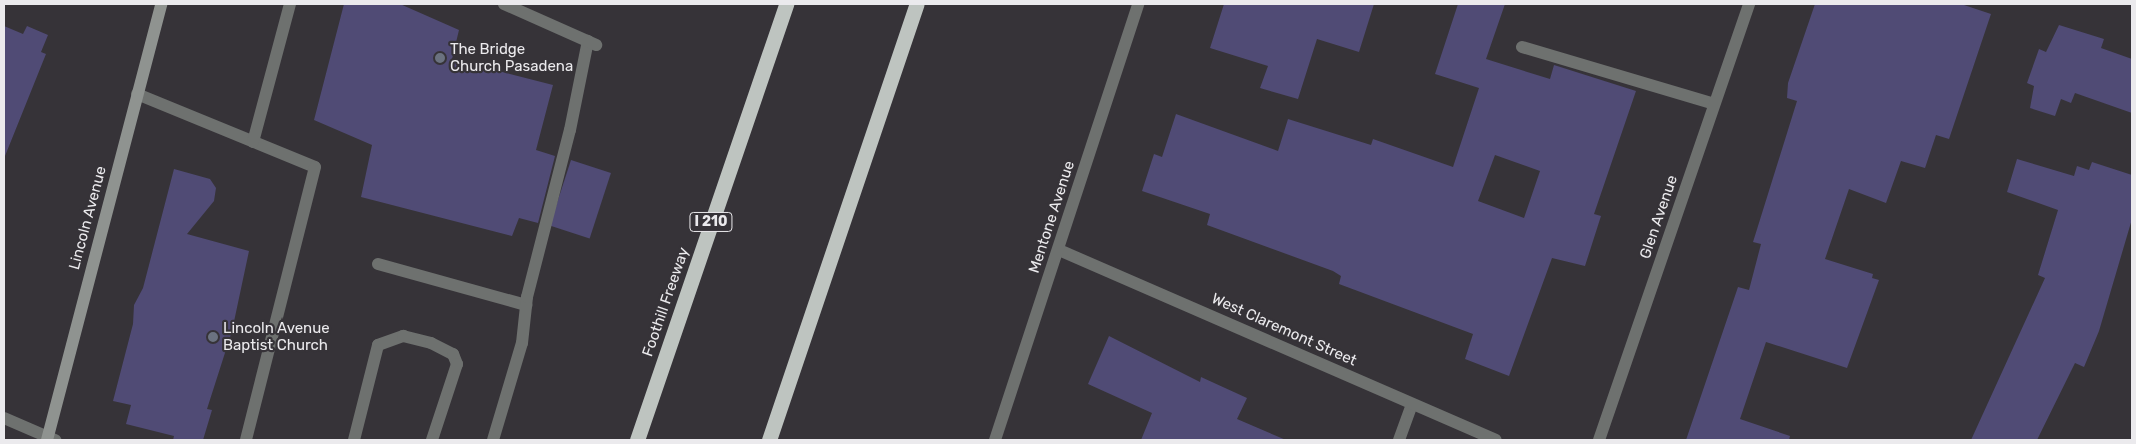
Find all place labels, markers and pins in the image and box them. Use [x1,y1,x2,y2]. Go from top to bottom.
place label: The Bridge Church Pasadena [450,40,573,75]
marker: The Bridge Church Pasadena [434,52,446,64]
place label: Lincoln Avenue Baptist Church [223,319,330,354]
marker: Lincoln Avenue Baptist Church [207,331,219,343]

